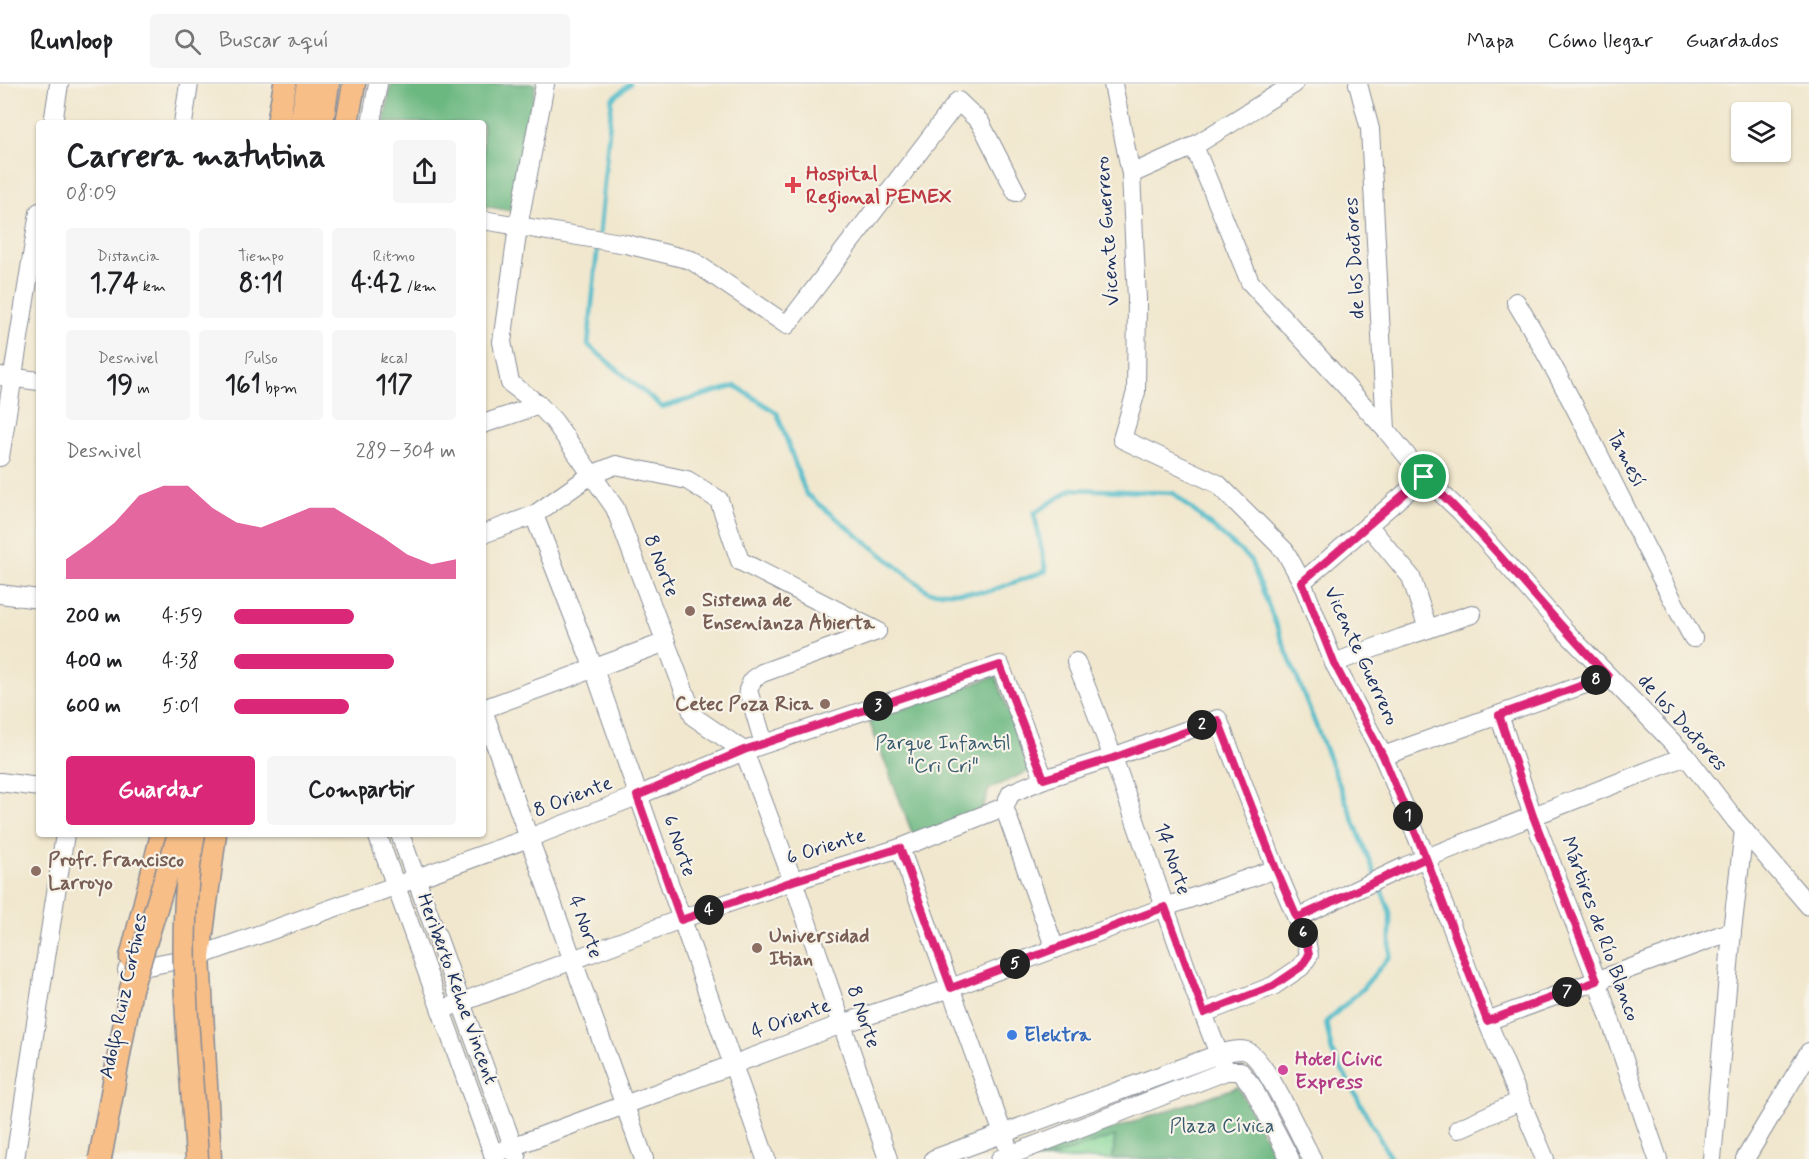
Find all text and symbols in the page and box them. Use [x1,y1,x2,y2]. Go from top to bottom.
search box [150,14,570,68]
text: Runloop [30,23,114,60]
icon: search [171,25,204,58]
text: Buscar aquí [219,27,329,55]
text: Mapa [1467,27,1515,55]
text: Cómo llegar [1548,27,1653,55]
text: Guardados [1686,27,1779,55]
map controls [1731,102,1791,162]
button: layers [1731,102,1791,162]
text: Carrera matutina [66,135,326,179]
button: share [393,140,456,203]
street label: Vicente Guerrero [1089,155,1127,307]
place label: Hospital Regional PEMEX [806,161,952,213]
marker: Hospital Regional PEMEX [784,176,802,194]
text: 08:09 [66,180,117,207]
street label: de los Doctores [1338,196,1372,320]
text: Distancia [97,246,159,267]
text: Tiempo [238,246,284,267]
text: Ritmo [373,246,415,267]
text: 1.74 [90,267,138,301]
text: 8:11 [239,267,283,301]
text: 4:42 [351,267,402,301]
text: km [138,276,166,297]
text: /km [402,276,437,297]
text: Desnivel [98,348,158,369]
text: Pulso [244,348,278,369]
text: kcal [381,348,407,369]
text: 19 [106,369,133,403]
text: 161 [225,369,261,403]
text: 117 [375,369,413,403]
text: m [133,378,150,399]
text: bpm [261,378,297,399]
street label: Tamesí [1600,426,1652,492]
text: Desnivel [66,438,141,465]
text: 289–304 m [356,438,456,465]
pin [1398,451,1449,502]
icon: arrive [1407,460,1440,493]
street label: 8 Norte [637,531,685,601]
street label: Vicente Guerrero [1317,582,1405,730]
place label: Sistema de Ensenianza Abierta [702,587,876,637]
text: 200 m [66,603,121,630]
text: 4:59 [162,603,203,630]
marker: Sistema de Ensenianza Abierta [683,604,697,618]
text: 400 m [66,648,122,675]
text: 4:38 [162,648,199,675]
pin: 8 [1581,665,1611,695]
text: 8 [1591,669,1601,690]
street label: de los Doctores [1631,669,1733,777]
place label: Cetec Poza Rica [675,691,814,718]
pin: 3 [863,691,893,721]
text: 600 m [66,693,121,720]
text: 5:01 [162,693,199,720]
text: 3 [874,695,882,716]
marker: Cetec Poza Rica [818,697,832,711]
pin: 2 [1187,710,1217,740]
text: 2 [1198,714,1206,735]
park label: Parque Infantil "Cri Cri" [875,730,1011,780]
button: Guardar [66,756,255,825]
button: Compartir [267,756,456,825]
street label: 8 Oriente [530,770,616,824]
pin: 1 [1393,801,1423,831]
text: 1 [1404,805,1412,826]
street label: 6 Norte [656,812,702,880]
street label: 14 Norte [1147,819,1197,899]
street label: 6 Oriente [783,822,869,872]
street label: Mártires de Río Blanco [1554,833,1646,1025]
place label: Profr. Francisco Larroyo [48,847,184,897]
marker: Profr. Francisco Larroyo [29,864,43,878]
street label: Heriberto Kehoe Vincent [410,890,504,1088]
street label: 4 Norte [561,892,609,962]
pin: 4 [694,895,724,925]
text: 4 [704,899,714,920]
street label: Adolfo Ruiz Cortines [93,911,157,1082]
pin: 6 [1288,918,1318,948]
text: 6 [1299,922,1307,943]
place label: Universidad Itian [769,923,869,973]
marker: Universidad Itian [750,941,764,955]
pin: 5 [1000,949,1030,979]
text: 5 [1010,953,1020,974]
pin: 7 [1552,977,1582,1007]
text: 7 [1562,981,1572,1002]
street label: 8 Norte [840,982,886,1052]
street label: 4 Oriente [747,992,835,1046]
place label: Elektra [1024,1022,1092,1049]
marker: Elektra [1005,1028,1019,1042]
place label: Hotel Civic Express [1295,1046,1382,1096]
marker: Hotel Civic Express [1276,1063,1290,1077]
park label: Plaza Cívica [1170,1113,1274,1140]

